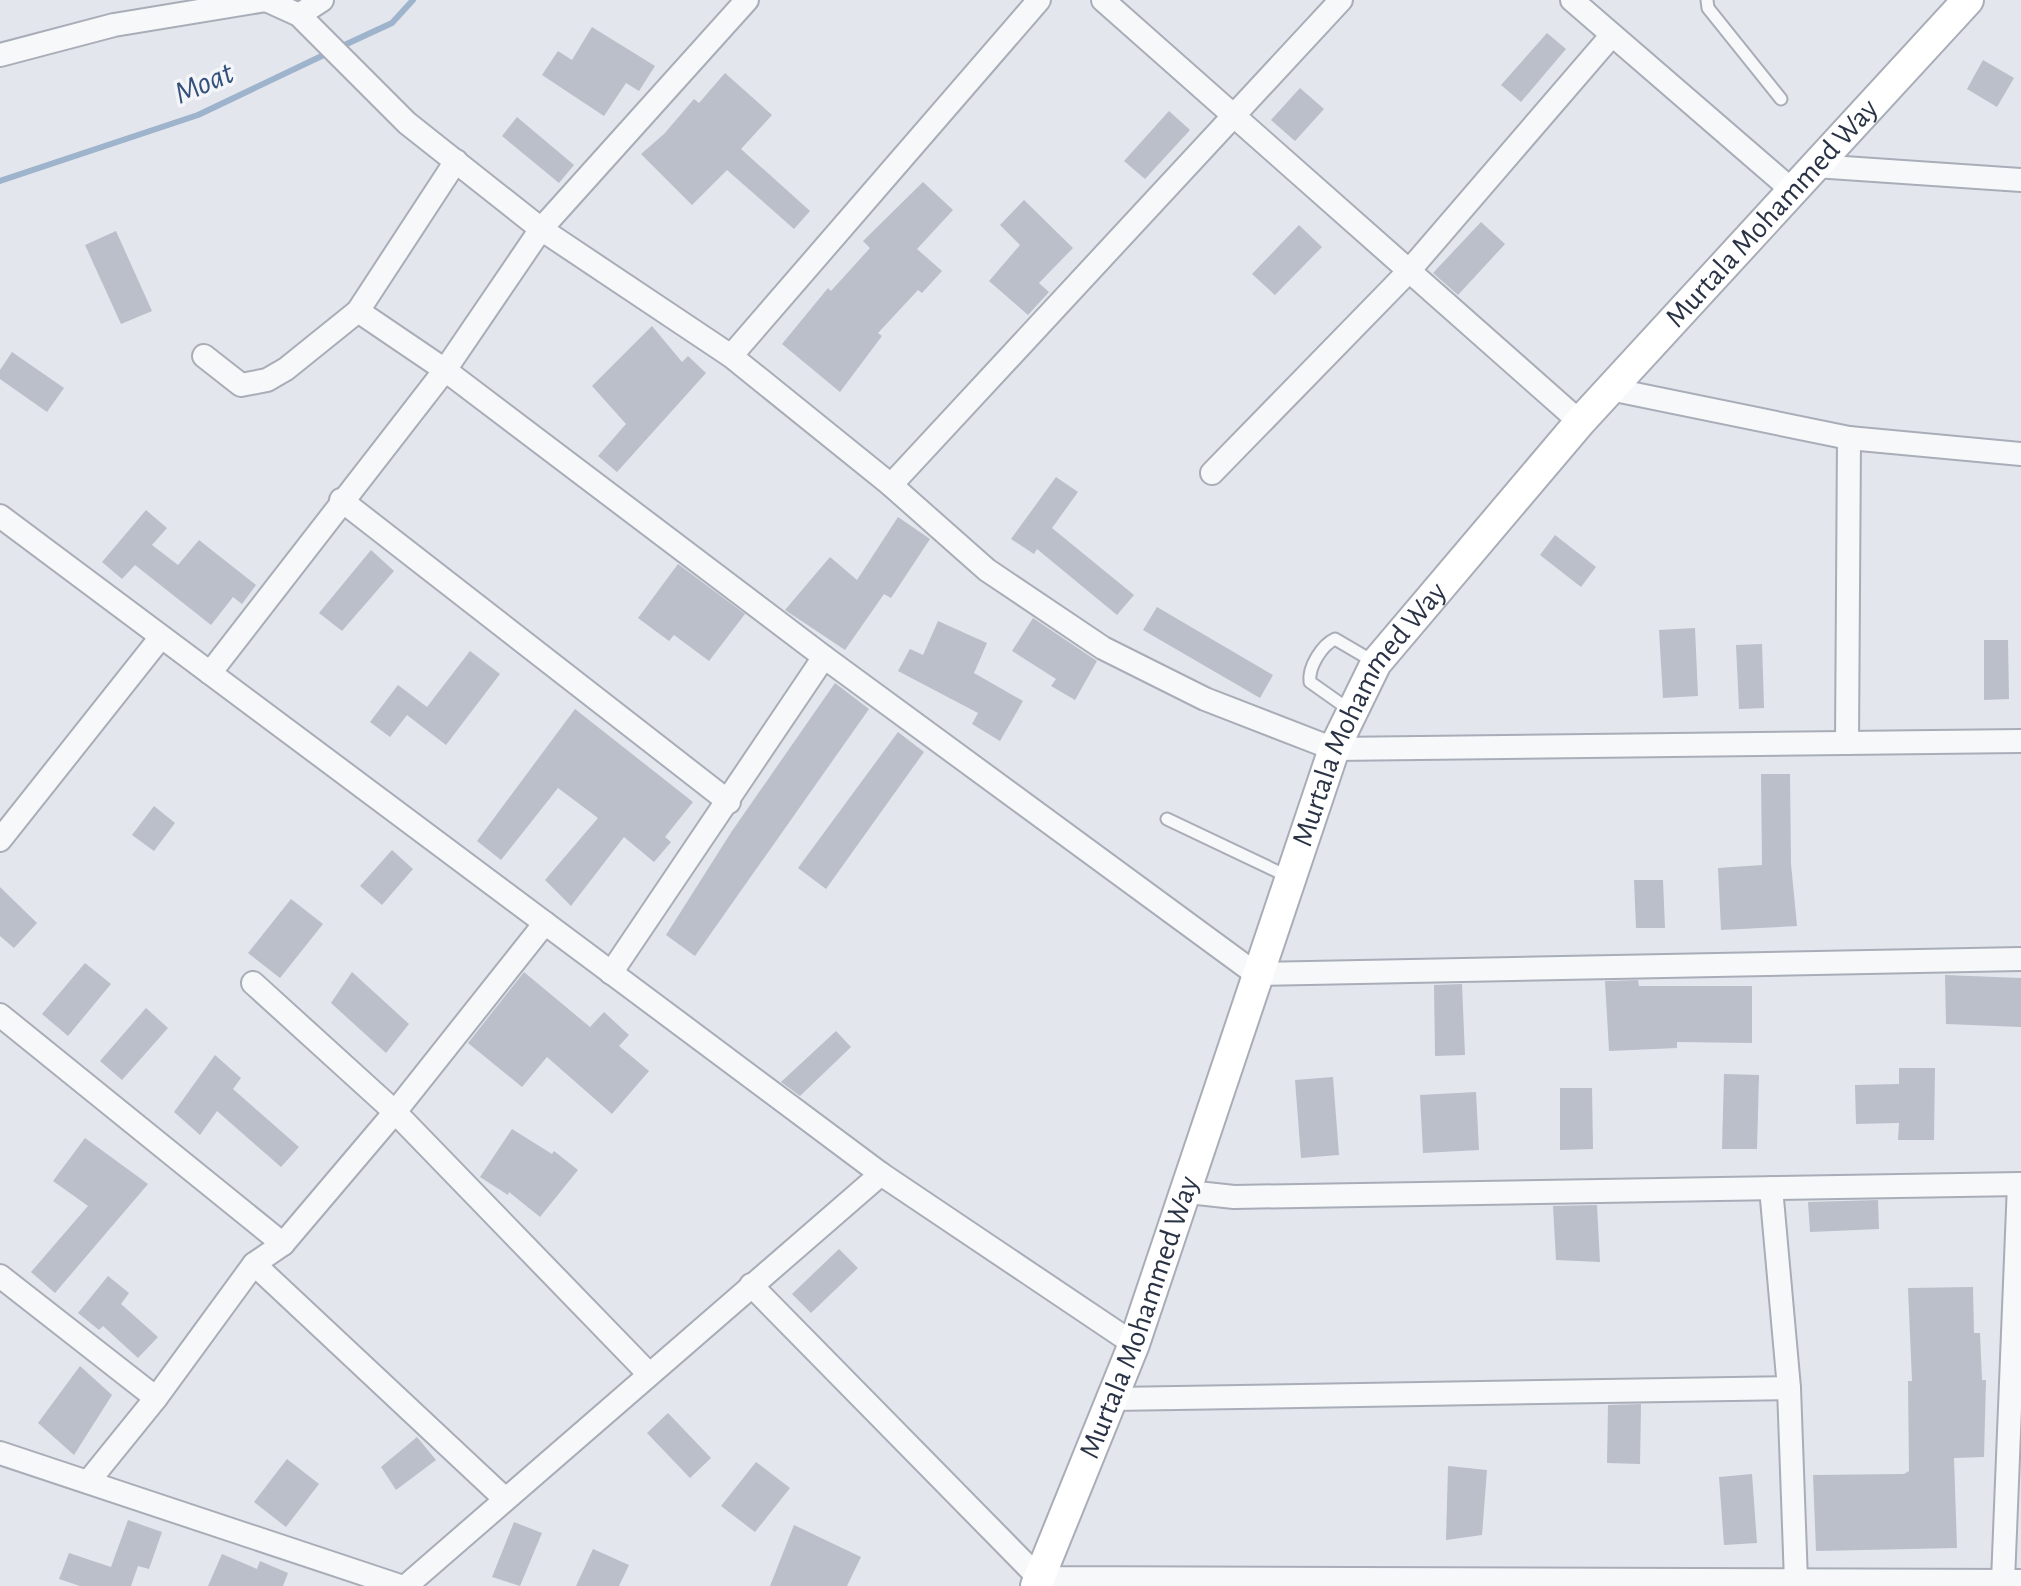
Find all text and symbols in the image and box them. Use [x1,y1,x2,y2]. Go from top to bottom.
water label: Moat [170,56,239,110]
street label: Murtala Mohammed Way [1660,93,1884,333]
street label: Murtala Mohammed Way [1287,576,1452,850]
street label: Murtala Mohammed Way [1074,1172,1204,1463]

